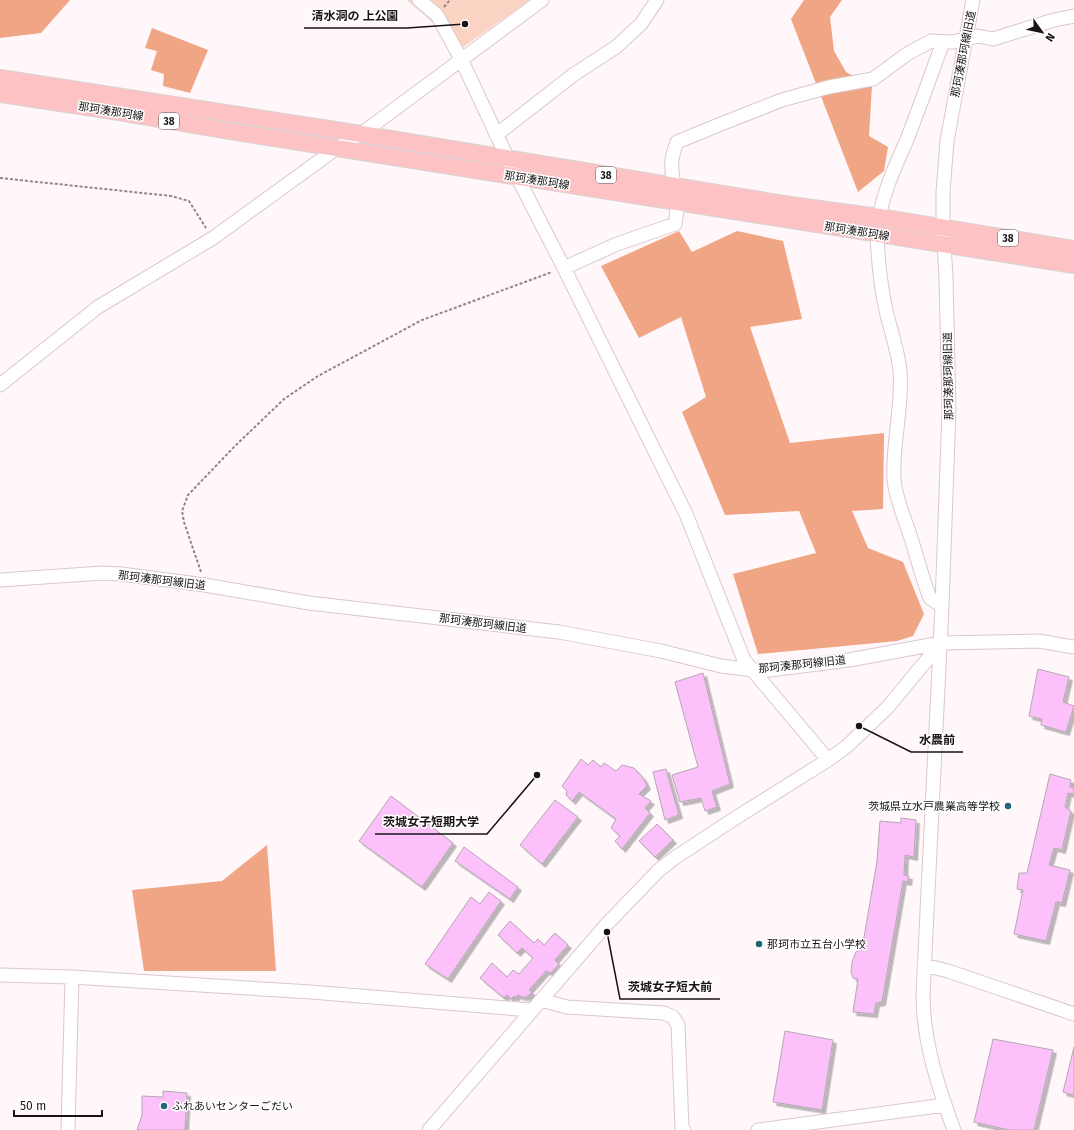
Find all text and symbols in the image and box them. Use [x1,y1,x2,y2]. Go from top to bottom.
callout: 清水洞の 上公園 [304,4,407,28]
text: 清水洞の 上公園 [312,9,398,23]
street label: 那珂湊那珂線旧道 [949,10,978,99]
north arrow [1022,12,1062,52]
text: N [1043,31,1057,44]
street label: 那珂湊那珂線 [77,100,145,123]
road number: 38 [159,113,179,129]
road number: 38 [596,167,616,183]
street label: 那珂湊那珂線 [503,169,571,192]
street label: 那珂湊那珂線 [823,220,891,243]
road number: 38 [998,230,1018,246]
street label: 那珂湊那珂線旧道 [941,332,956,420]
street label: 那珂湊那珂線旧道 [117,569,206,592]
street label: 那珂湊那珂線旧道 [438,612,527,635]
street label: 那珂湊那珂線旧道 [758,653,846,676]
callout: 水農前 [911,728,963,752]
text: 水農前 [919,733,955,747]
place label: 茨城県立水戸農業高等学校 [868,800,1000,813]
marker: 茨城県立水戸農業高等学校 [1003,801,1013,811]
callout: 茨城女子短期大学 [375,810,487,834]
text: 茨城女子短期大学 [383,815,479,829]
place label: 那珂市立五台小学校 [767,938,866,951]
marker: 那珂市立五台小学校 [754,939,764,949]
callout: 茨城女子短大前 [620,975,720,999]
text: 茨城女子短大前 [628,980,712,994]
scale bar [14,1092,102,1118]
text: 50 m [20,1099,46,1113]
place label: ふれあいセンターごだい [172,1100,293,1113]
marker: ふれあいセンターごだい [159,1101,169,1111]

